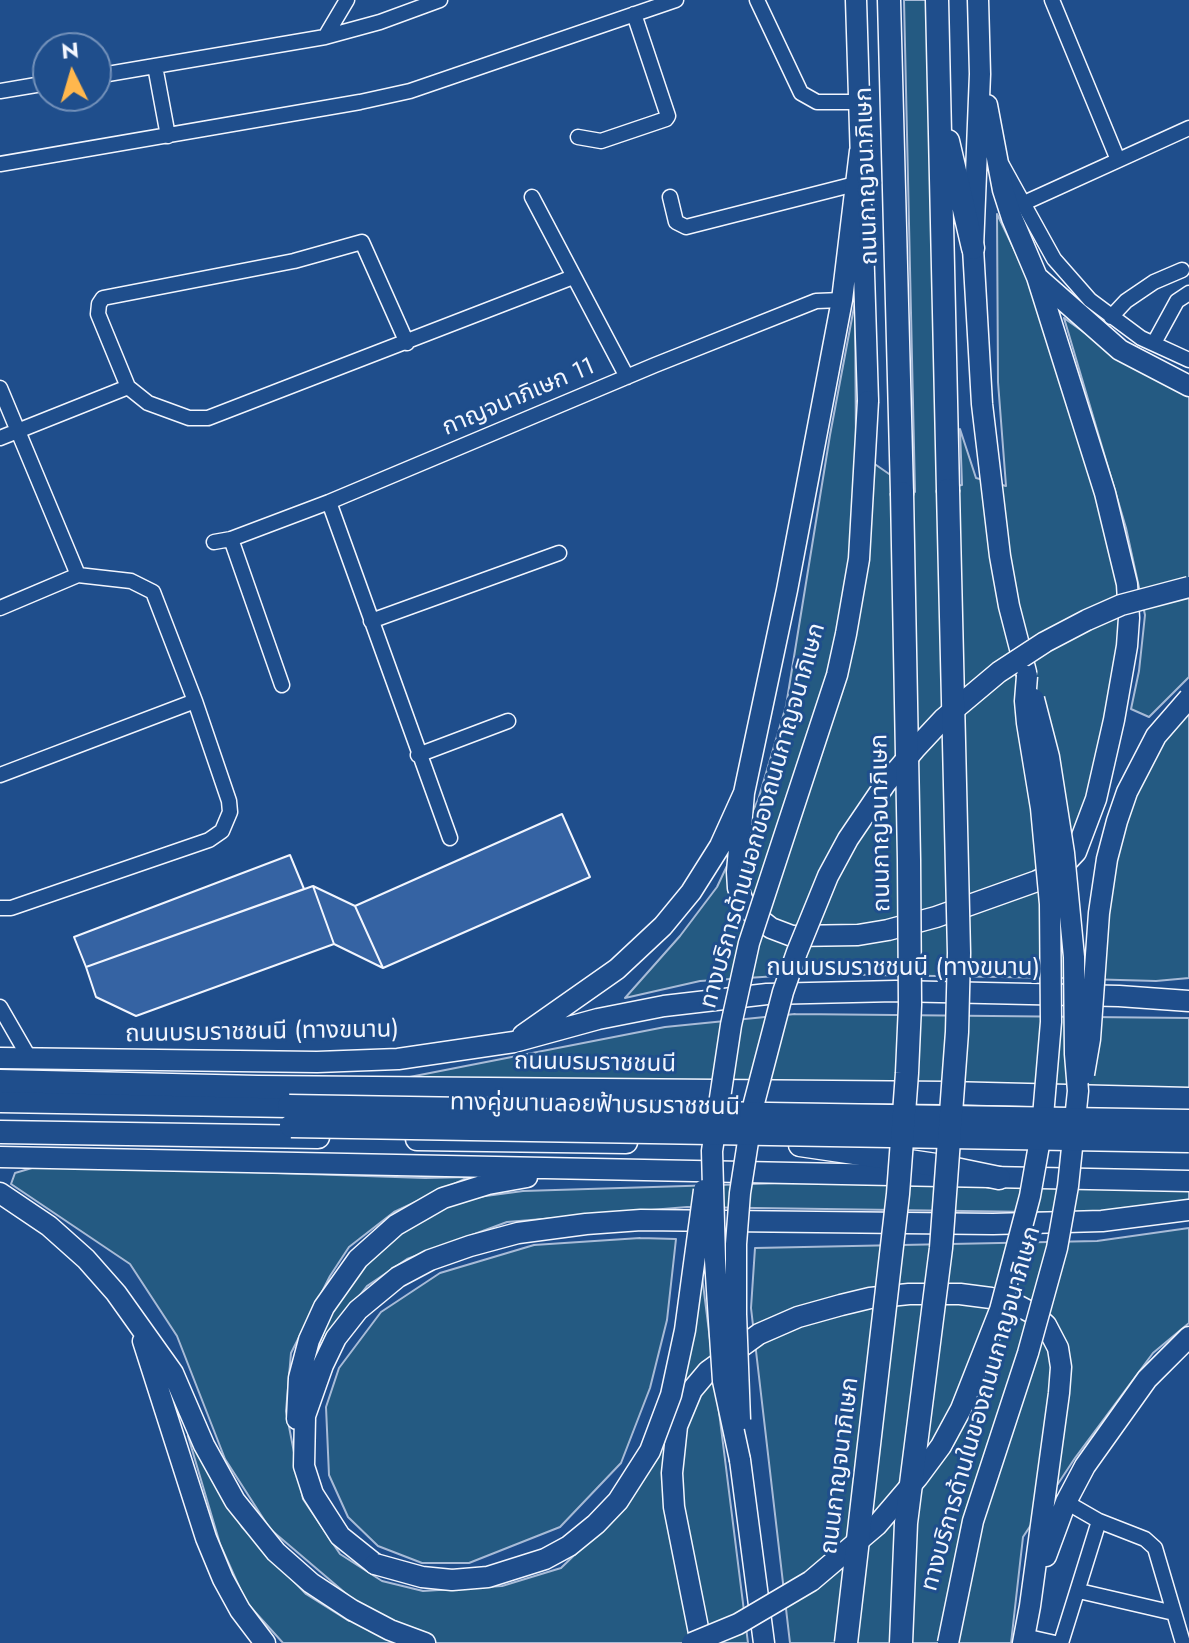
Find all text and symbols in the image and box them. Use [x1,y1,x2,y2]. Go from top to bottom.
north arrow [32,32,112,112]
text: N [60,33,80,67]
street label: ถนนกาญจนาภิเษก [851,86,885,266]
street label: กาญจนาภิเษก 11 [438,353,600,443]
street label: ทางบริการด้านนอกของถนนกาญจนาภิเษก [695,620,833,1012]
street label: ถนนกาญจนาภิเษก [866,734,898,912]
street label: ถนนบรมราชชนนี (ทางขนาน) [766,955,1040,983]
street label: ถนนบรมราชชนนี (ทางขนาน) [125,1016,399,1050]
street label: ถนนบรมราชชนนี [514,1048,676,1080]
street label: ทางคู่ขนานลอยฟ้าบรมราชชนนี [450,1089,740,1123]
street label: ทางบริการด้านในของถนนกาญจนาภิเษก [916,1223,1048,1595]
street label: ถนนกาญจนาภิเษก [816,1376,866,1556]

